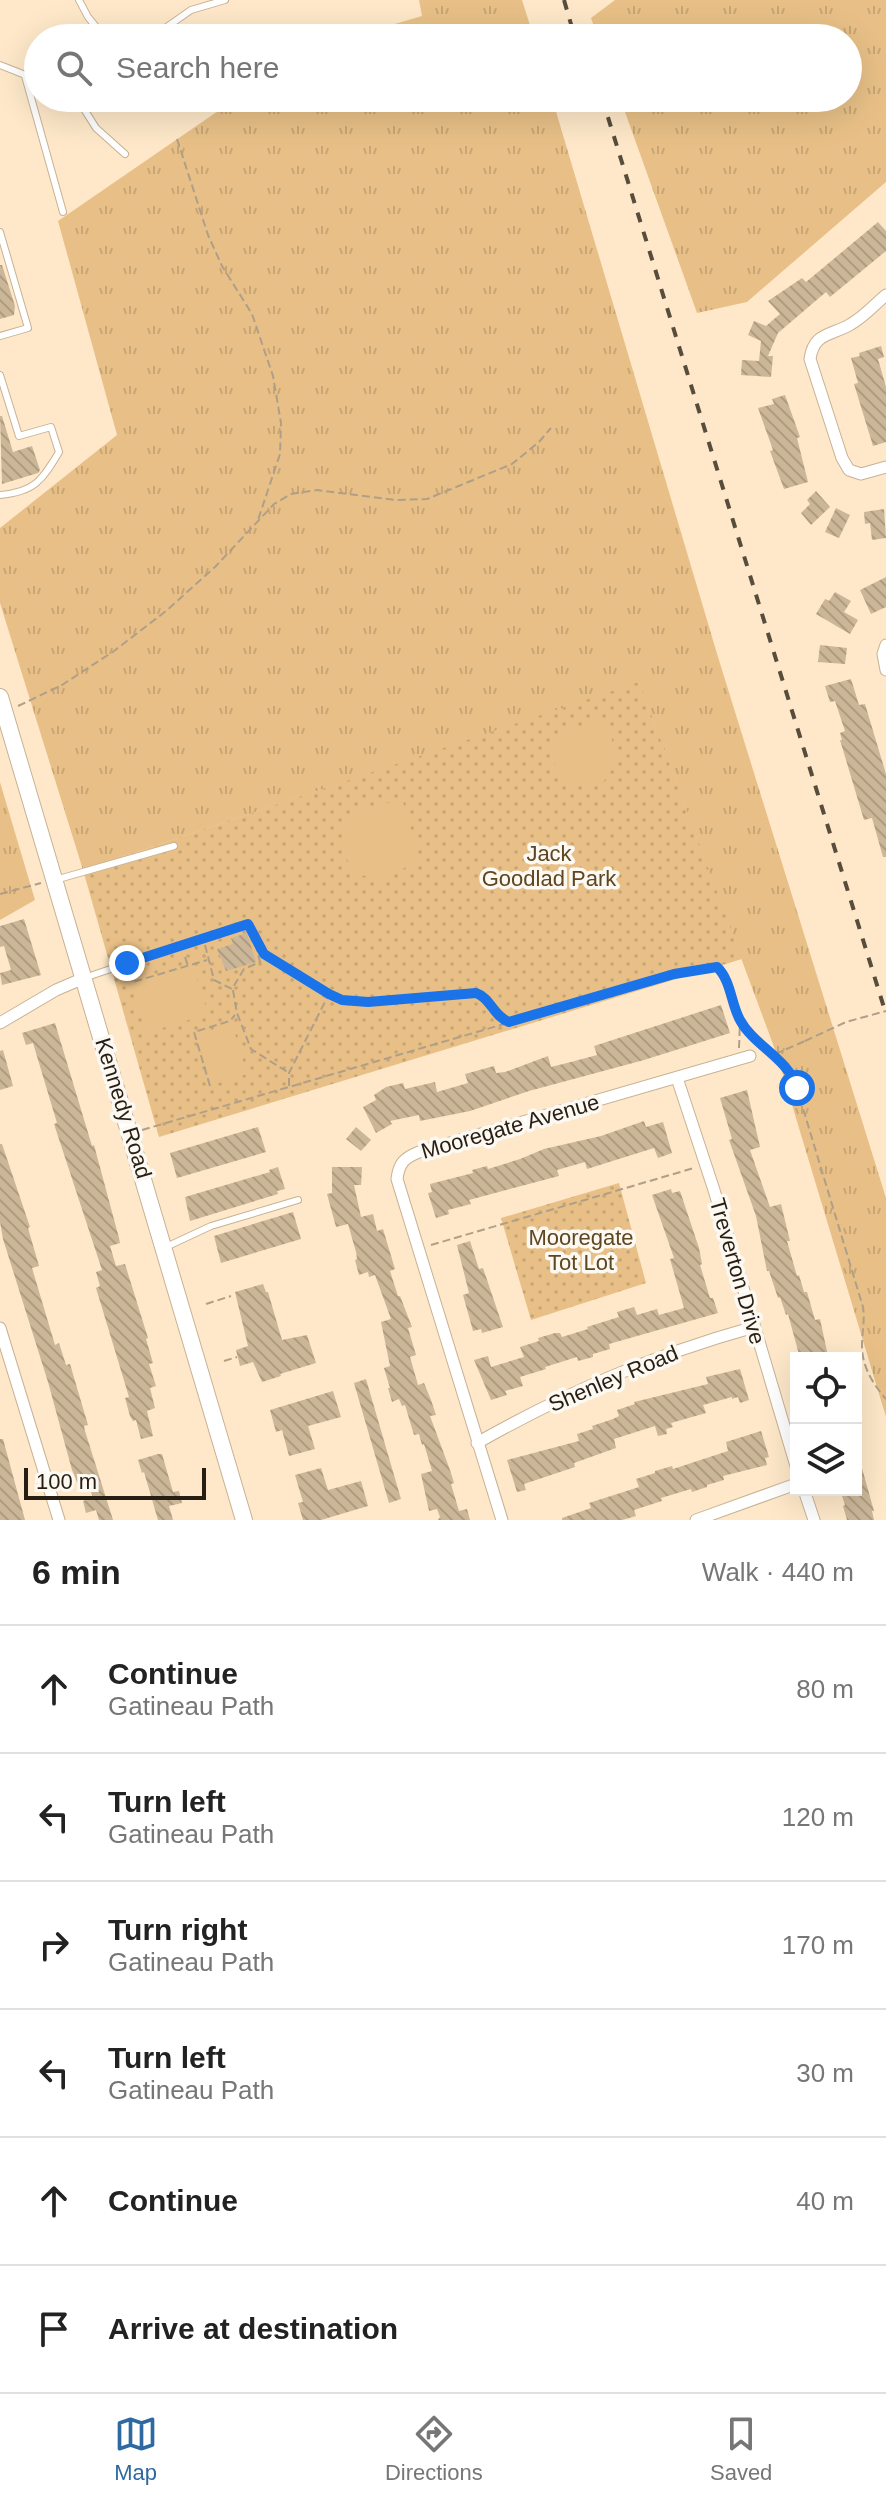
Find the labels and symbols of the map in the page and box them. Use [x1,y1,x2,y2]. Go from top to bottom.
park label: Jack Goodlad Park [482,841,617,891]
route end [109,945,145,981]
street label: Kennedy Road [90,1035,157,1181]
route start [779,1070,815,1106]
street label: Mooregate Avenue [418,1089,602,1164]
street label: Treverton Drive [705,1195,770,1347]
park label: Mooregate Tot Lot [528,1225,634,1275]
street label: Shenley Road [545,1340,682,1417]
scale bar [24,1464,206,1500]

